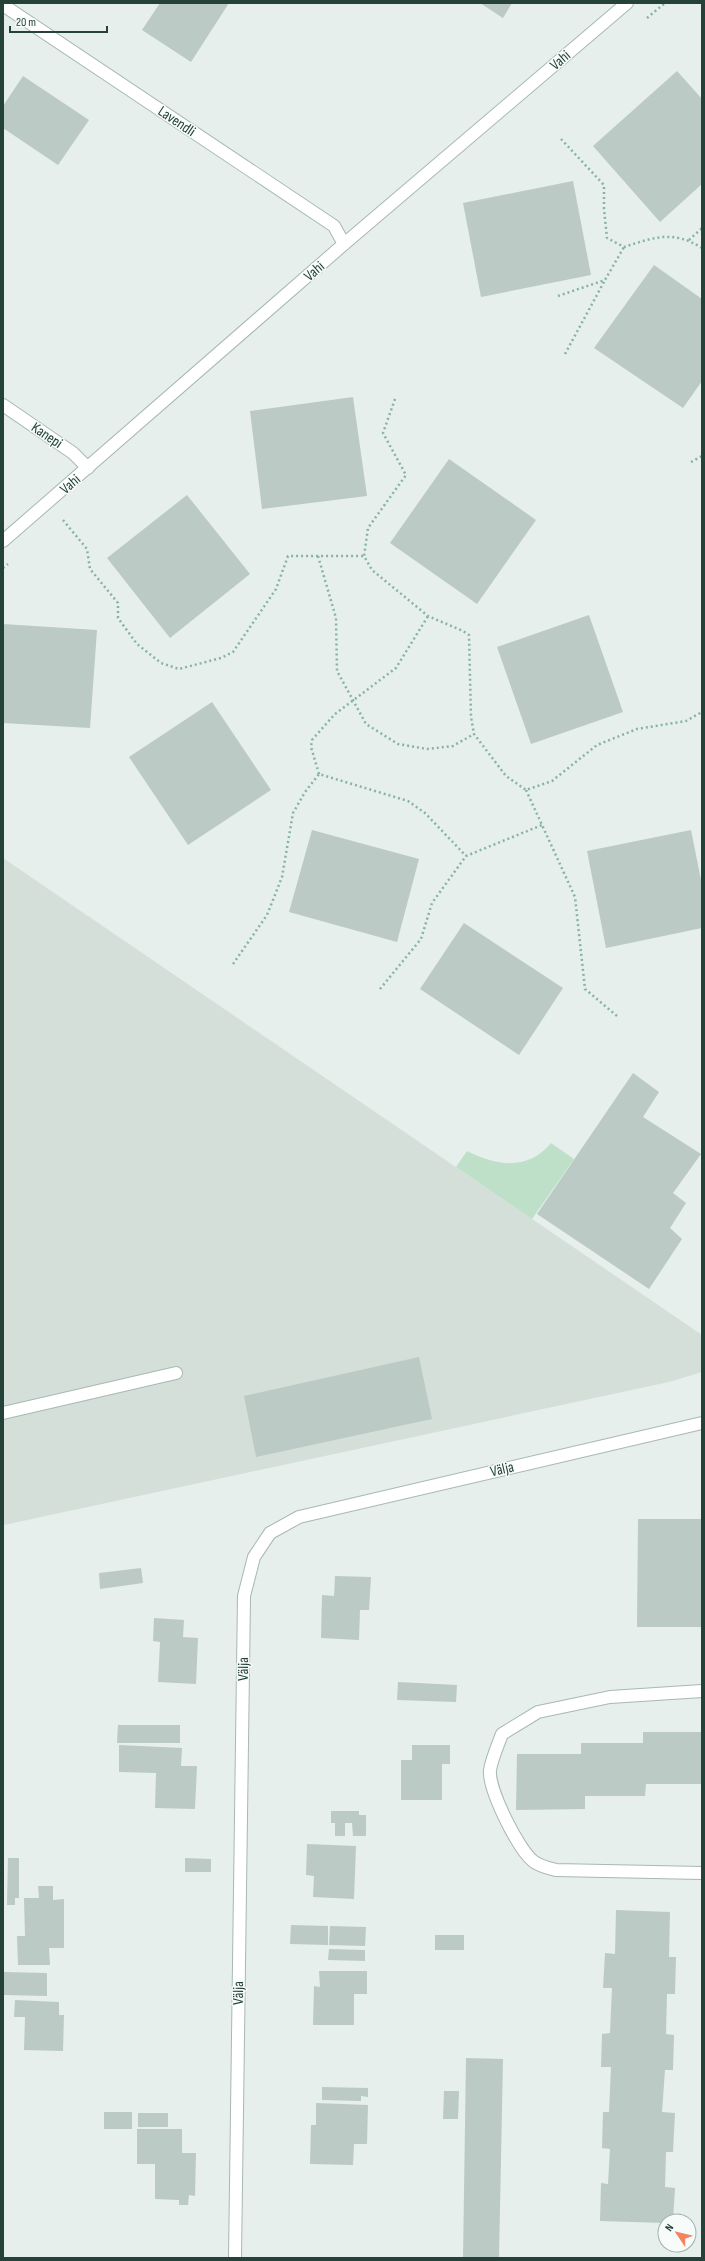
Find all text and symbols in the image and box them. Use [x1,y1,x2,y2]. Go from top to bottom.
scale bar [10,8,107,34]
text: 20 m [16,15,36,30]
street label: Vahi [546,46,575,75]
street label: Lavendli [154,102,199,141]
street label: Vahi [300,257,329,286]
street label: Kanepi [27,418,66,453]
street label: Vahi [56,470,85,499]
street label: Välja [488,1458,516,1481]
street label: Välja [234,1657,253,1681]
street label: Välja [229,1981,248,2005]
north arrow [657,2213,697,2253]
text: N [662,2221,676,2234]

